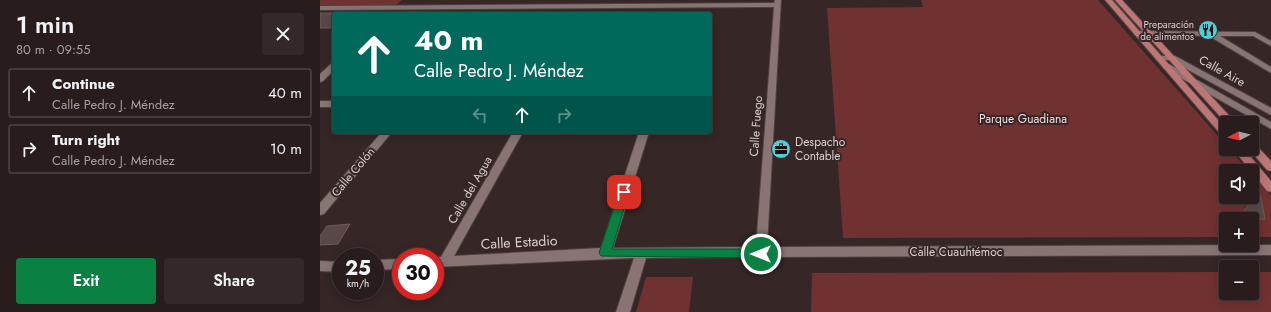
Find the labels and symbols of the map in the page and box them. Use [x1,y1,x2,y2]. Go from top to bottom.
place label: Preparación de alimentos [1140,17,1194,44]
restaurant icon: Preparación de alimentos [1197,19,1219,41]
street label: Calle Aire [1196,51,1248,91]
street label: Calle Fuego [745,95,767,157]
park label: Parque Guadiana [979,110,1067,128]
north arrow [1219,116,1259,156]
place label: Despacho Contable [795,133,846,165]
office icon: Despacho Contable [770,138,792,160]
street label: Calle Colón [327,143,379,201]
street label: Calle del Agua [443,153,497,227]
pin [607,175,641,209]
street label: Calle Estadio [480,230,558,254]
position arrow [740,233,782,275]
street label: Calle Cuauhtémoc [910,243,1003,261]
speed limit sign: 30 [392,248,444,300]

